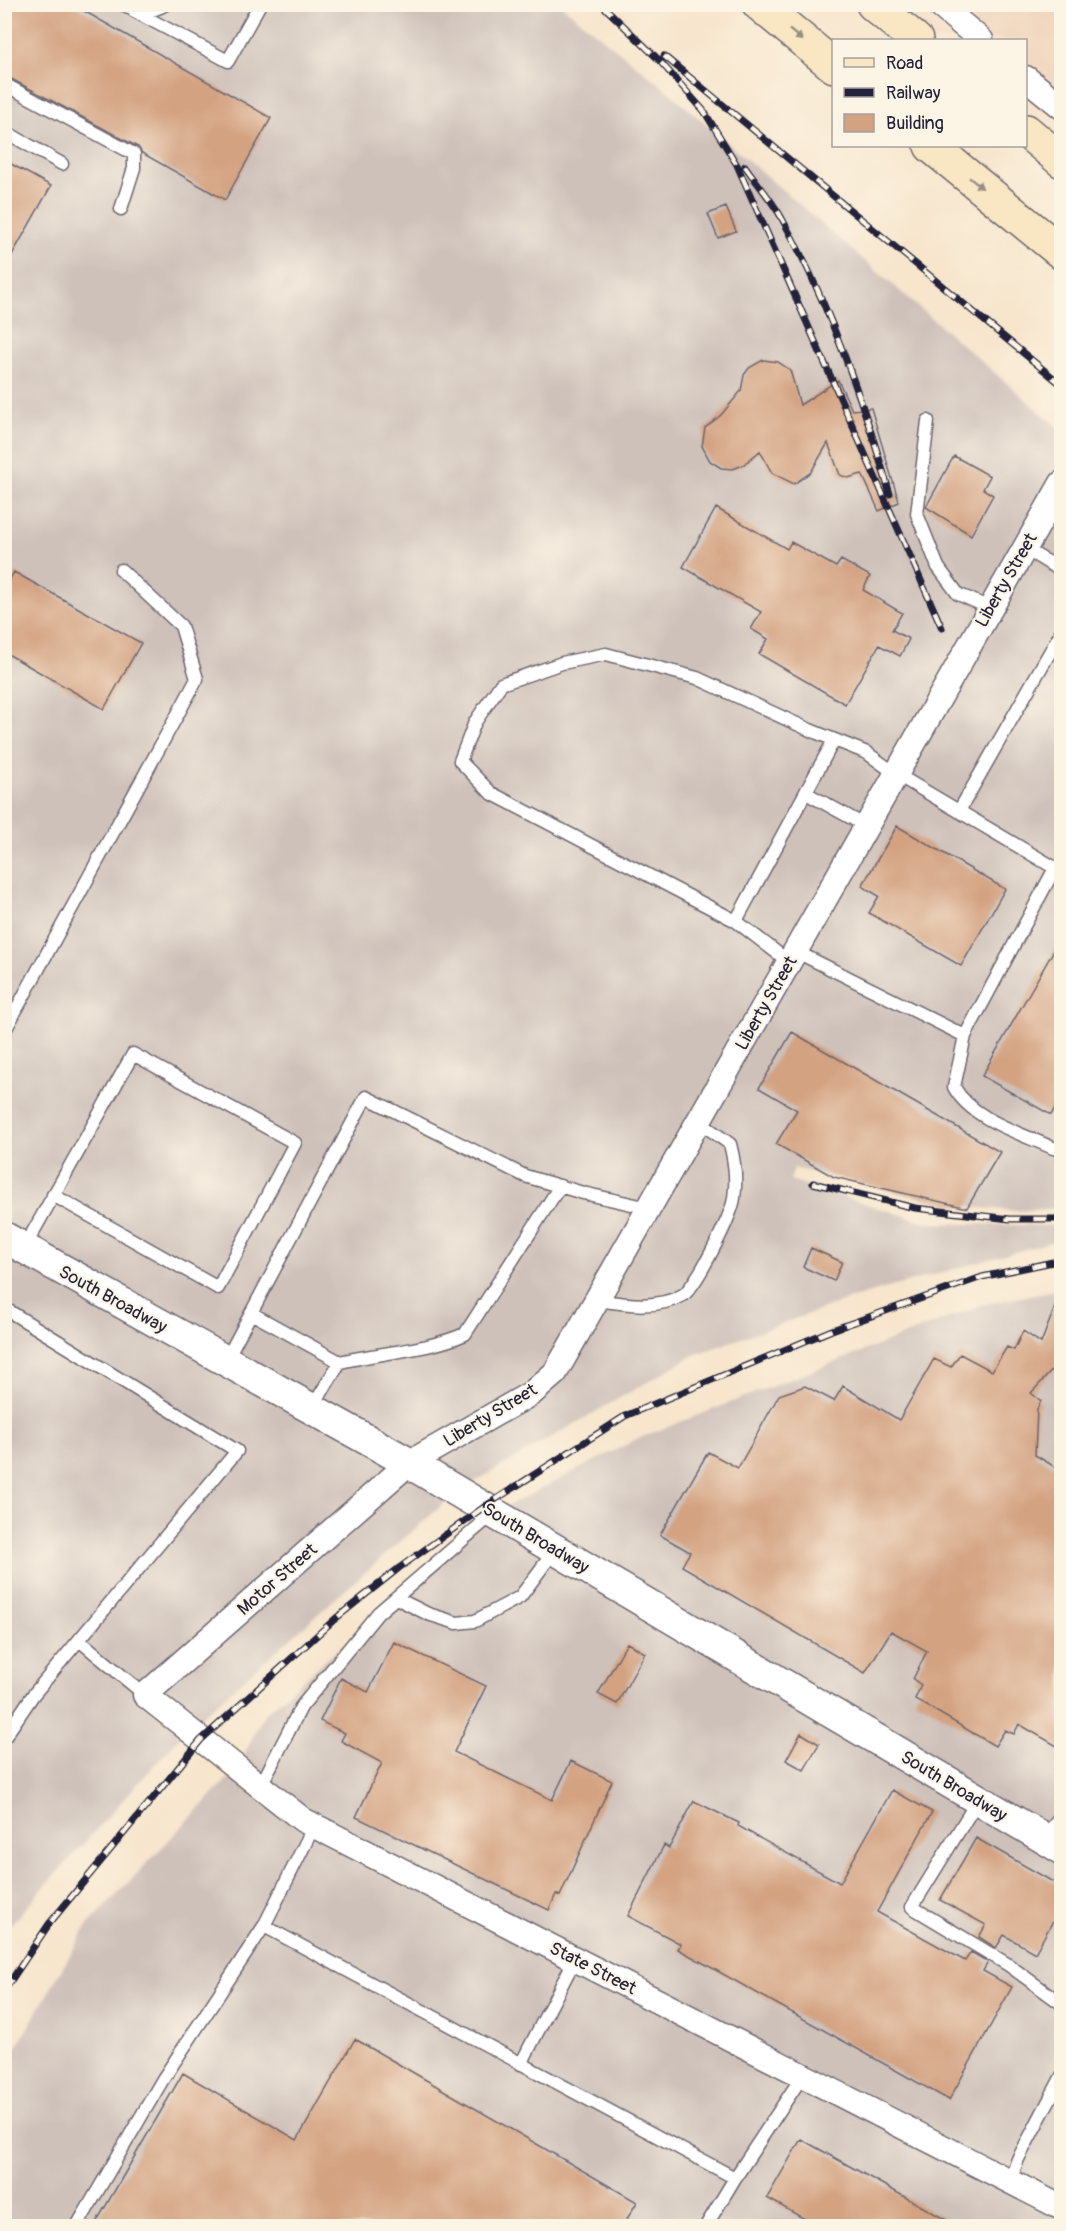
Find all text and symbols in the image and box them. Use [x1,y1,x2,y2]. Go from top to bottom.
one-way arrow [788,29,804,42]
legend [832,39,1027,147]
text: Road [886,52,923,75]
text: Railway [886,82,941,105]
text: Building [886,112,944,135]
one-way arrow [968,176,984,189]
street label: Liberty Street [970,528,1043,632]
street label: Liberty Street [730,951,803,1055]
street label: South Broadway [55,1260,171,1339]
street label: Liberty Street [439,1378,542,1452]
street label: South Broadway [478,1498,593,1579]
street label: Motor Street [233,1538,323,1620]
street label: South Broadway [896,1746,1011,1827]
street label: State Street [545,1937,641,2000]

